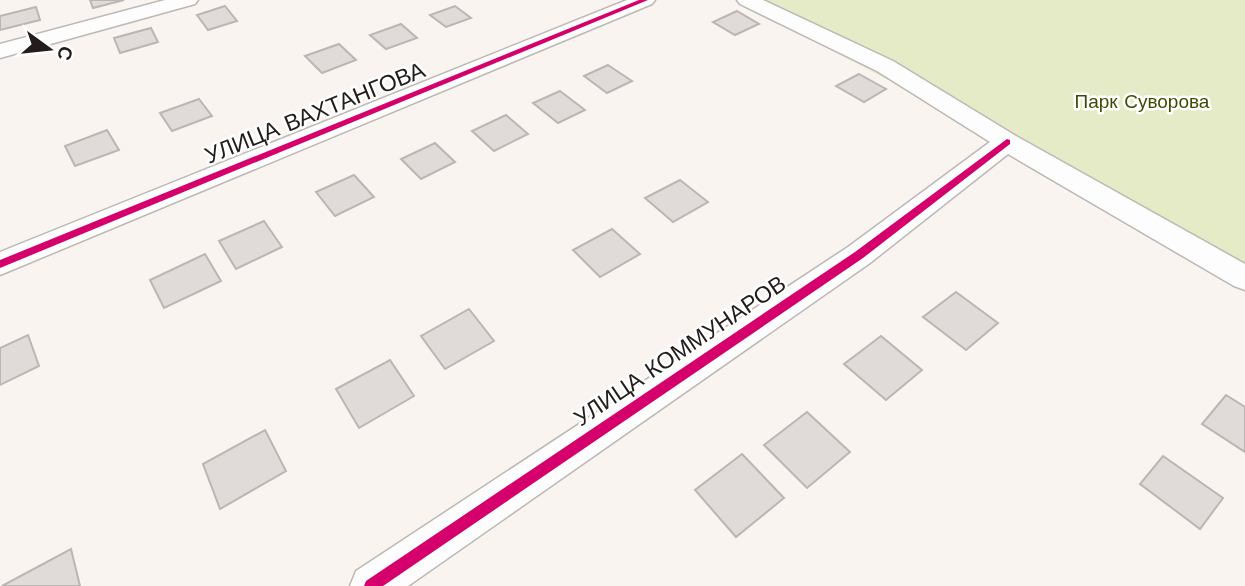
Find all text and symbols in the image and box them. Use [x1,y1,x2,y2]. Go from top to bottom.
north arrow [14,14,84,84]
text: С [52,44,78,63]
street label: УЛИЦА ВАХТАНГОВА [201,56,430,170]
park label: Парк Суворова [1075,90,1210,113]
street label: УЛИЦА КОММУНАРОВ [569,270,791,432]

